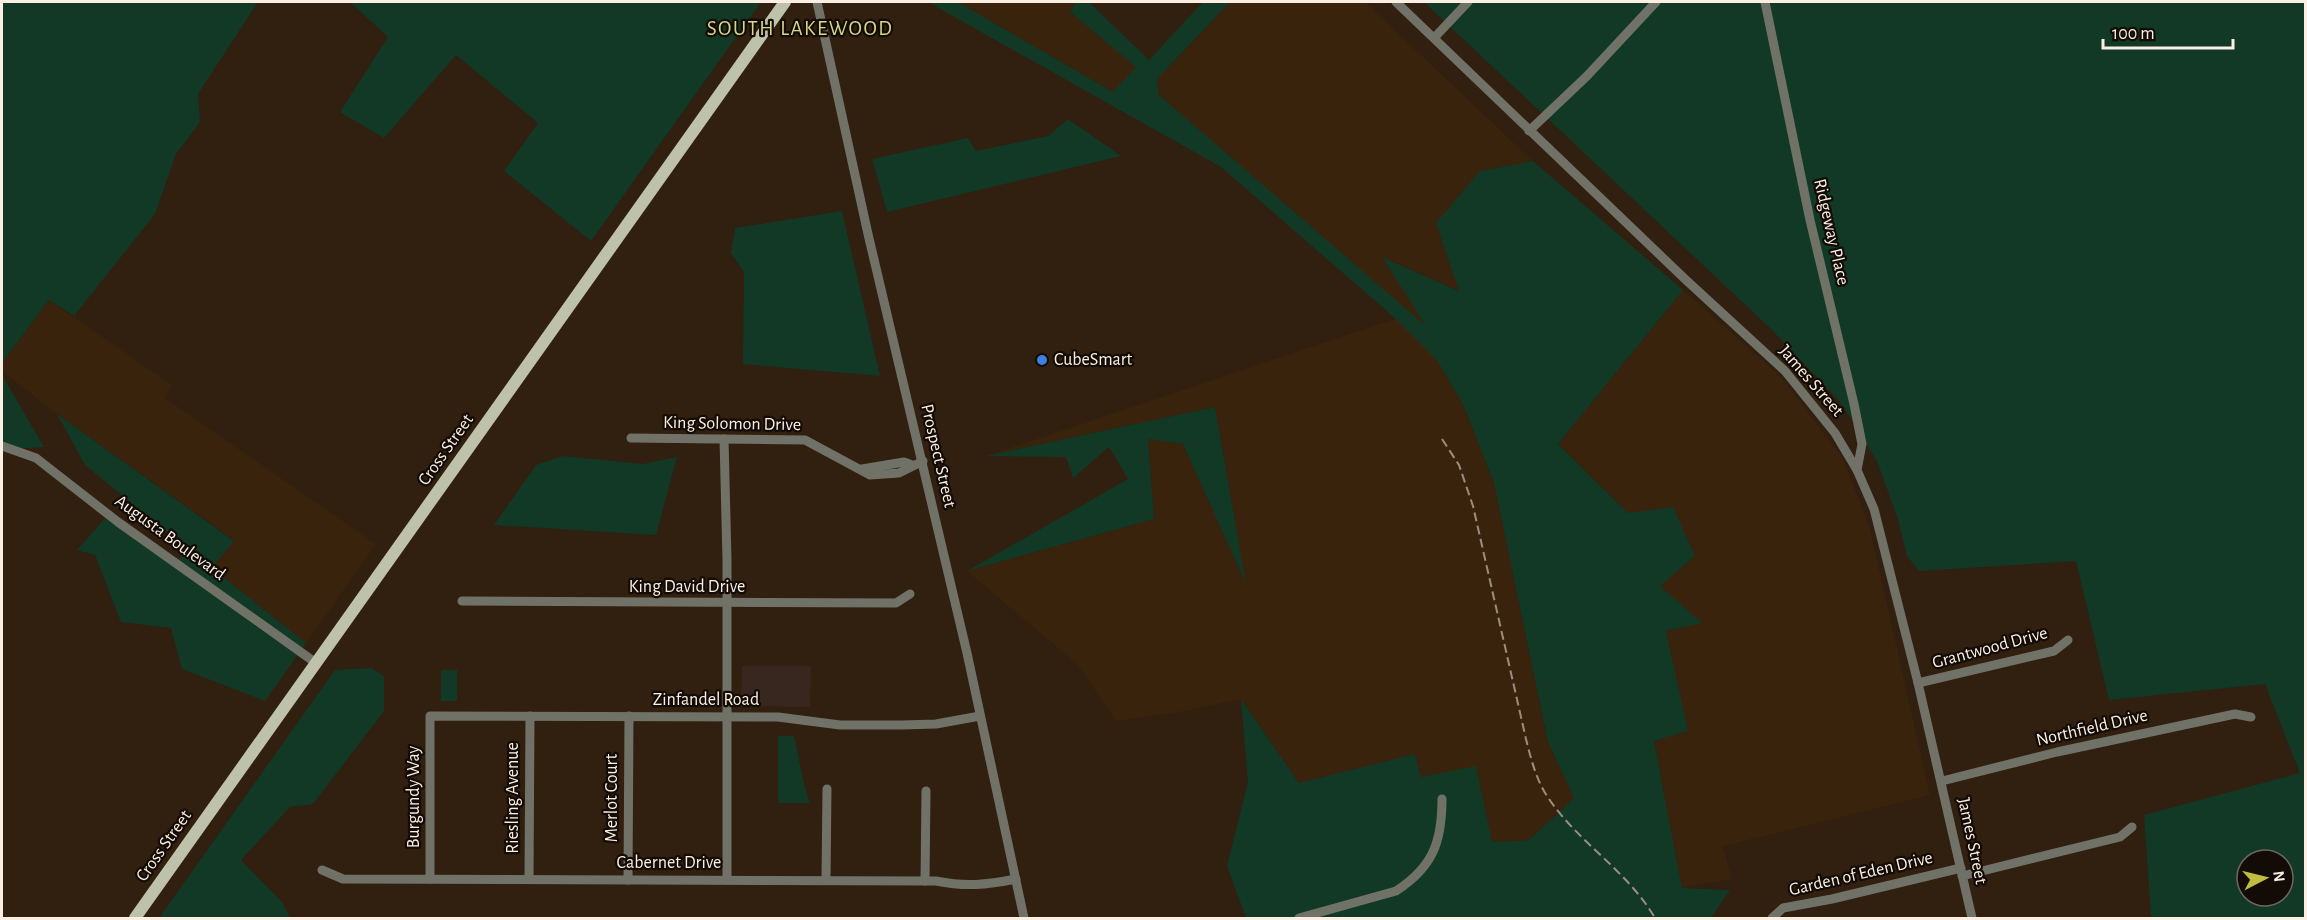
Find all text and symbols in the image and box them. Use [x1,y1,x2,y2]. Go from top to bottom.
scale bar [2103,12,2234,50]
district label: SOUTH LAKEWOOD [707,18,893,39]
text: 100 m [2112,25,2155,43]
street label: Ridgeway Place [1810,177,1852,287]
street label: James Street [1775,342,1847,420]
place label: CubeSmart [1054,351,1133,369]
marker: CubeSmart [1035,353,1049,367]
street label: Prospect Street [917,402,959,510]
street label: Cross Street [415,411,477,489]
street label: King Solomon Drive [663,414,801,434]
street label: Augusta Boulevard [111,492,229,584]
street label: King David Drive [629,578,745,596]
street label: Grantwood Drive [1930,624,2050,672]
street label: Zinfandel Road [653,691,759,709]
street label: Northfield Drive [2035,706,2149,750]
street label: Riesling Avenue [504,742,522,854]
street label: Burgundy Way [405,746,423,848]
street label: Merlot Court [603,754,621,842]
street label: James Street [1954,796,1990,886]
street label: Cross Street [133,807,195,885]
north arrow [2235,848,2295,908]
street label: Garden of Eden Drive [1787,849,1935,899]
street label: Cabernet Drive [617,854,721,872]
text: N [2270,870,2288,883]

